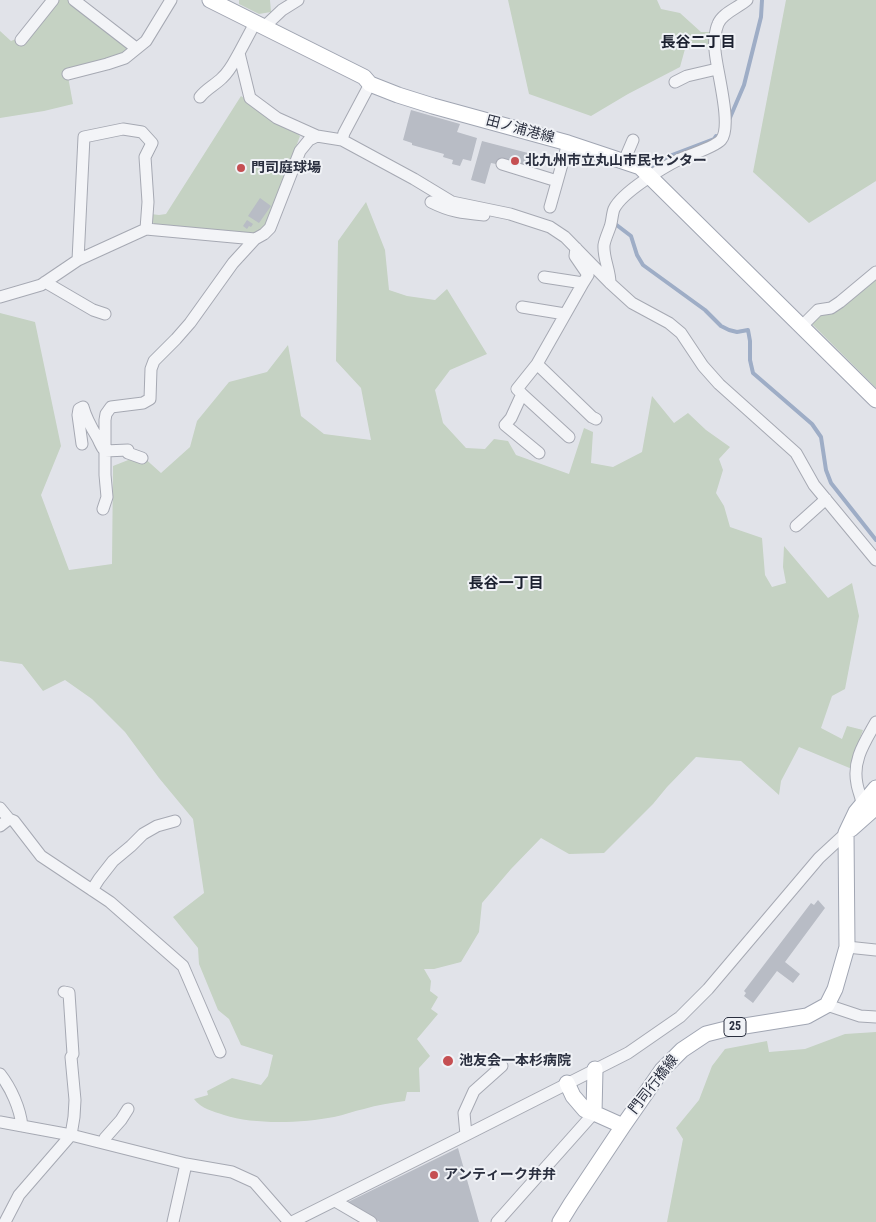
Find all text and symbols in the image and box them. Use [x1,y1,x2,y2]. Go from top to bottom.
district label: 長谷二丁目 [661,34,735,52]
street label: 田ノ浦港線 [484,113,556,147]
place label: 北九州市立丸山市民センター [525,153,707,169]
marker: 北九州市立丸山市民センター [509,155,521,167]
place label: 門司庭球場 [251,160,321,176]
marker: 門司庭球場 [235,162,247,174]
district label: 長谷一丁目 [469,575,543,593]
road number: 25 [724,1018,746,1036]
street label: 門司行橋線 [626,1052,682,1118]
place label: 池友会一本杉病院 [459,1053,571,1069]
marker: 池友会一本杉病院 [441,1054,455,1068]
place label: アンティーク弁弁 [444,1167,556,1183]
marker: アンティーク弁弁 [428,1169,440,1181]

